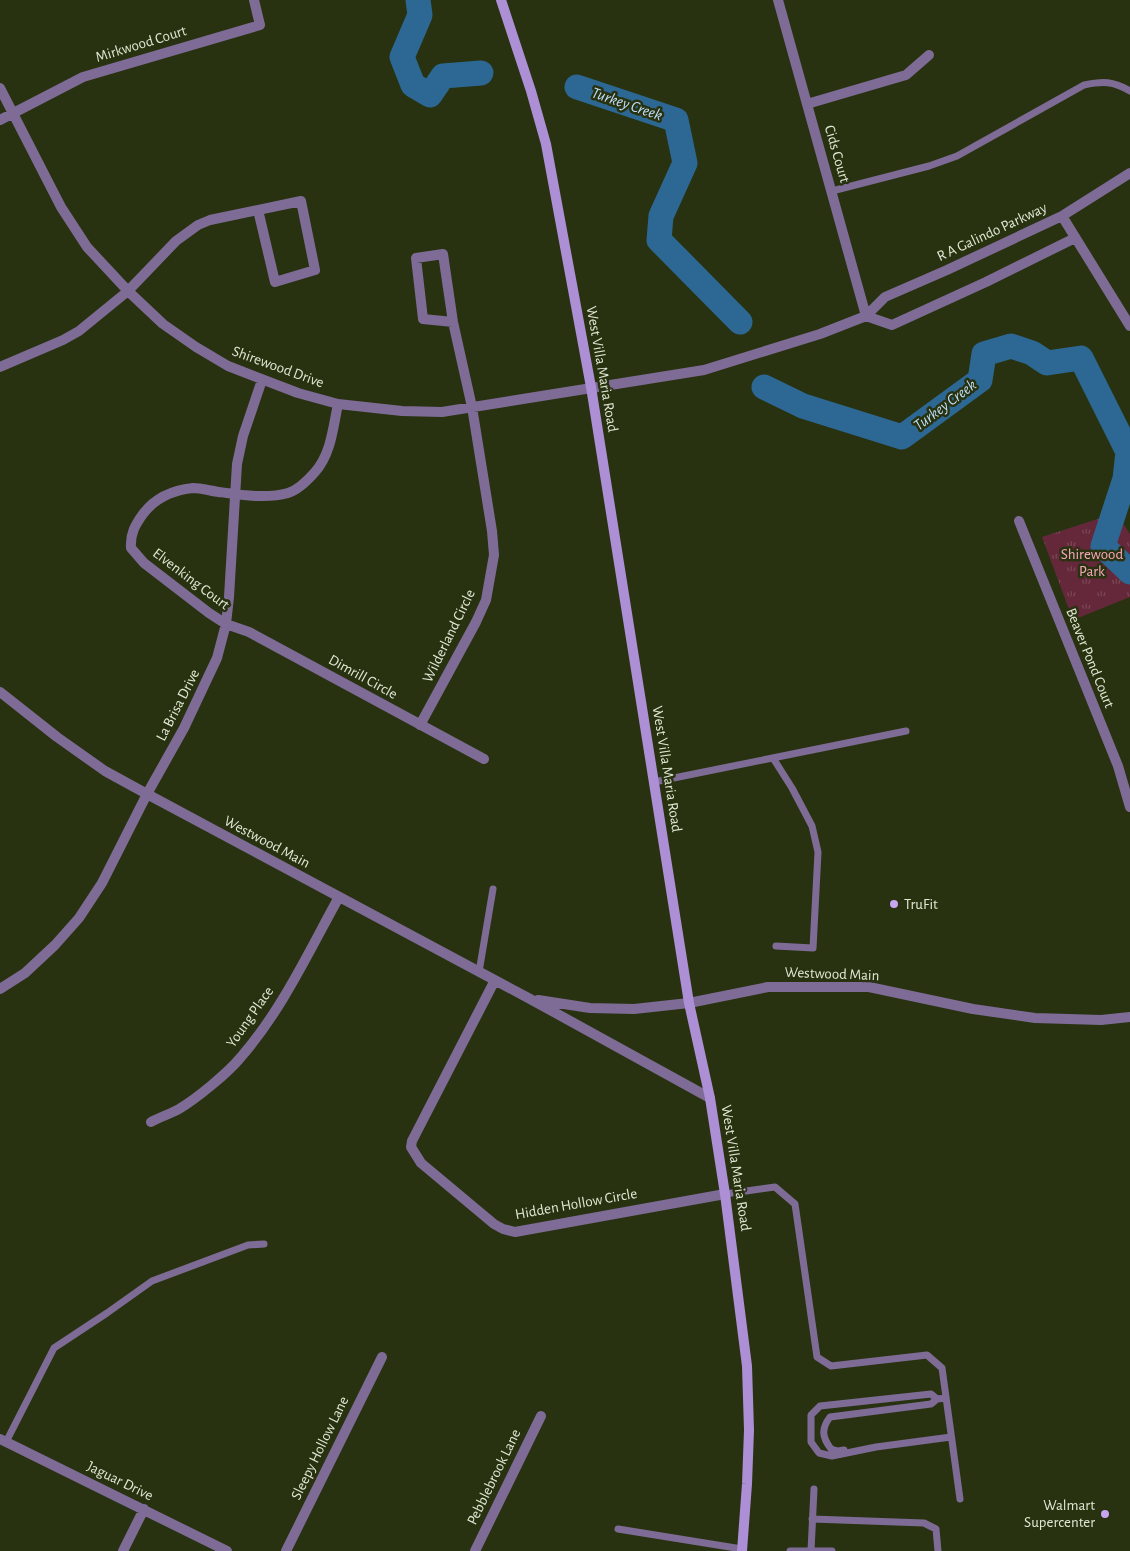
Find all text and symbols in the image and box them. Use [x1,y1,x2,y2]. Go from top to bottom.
street label: Mirkwood Court [94,23,188,65]
water label: Turkey Creek [590,84,664,124]
street label: Cids Court [822,123,852,185]
street label: R A Galindo Parkway [935,200,1050,264]
street label: West Villa Maria Road [584,305,620,433]
street label: Shirewood Drive [230,344,326,391]
water label: Turkey Creek [911,376,979,434]
street label: Elvenking Court [150,545,232,613]
park label: Shirewood Park [1061,547,1123,579]
street label: Wilderland Circle [420,587,478,685]
street label: Beaver Pond Court [1063,606,1117,710]
street label: Dimrill Circle [326,652,400,702]
street label: La Brisa Drive [154,667,202,743]
street label: West Villa Maria Road [650,705,684,833]
street label: Westwood Main [222,813,312,871]
place label: TruFit [904,897,938,912]
marker: TruFit [888,898,900,910]
street label: Westwood Main [784,965,880,983]
street label: Young Place [224,984,276,1050]
street label: West Villa Maria Road [719,1104,753,1232]
street label: Hidden Hollow Circle [514,1186,638,1222]
street label: Sleepy Hollow Lane [289,1394,352,1502]
street label: Pebblebrook Lane [464,1427,524,1527]
street label: Jaguar Drive [85,1459,156,1503]
place label: Walmart Supercenter [1024,1498,1095,1530]
marker: Walmart Supercenter [1099,1508,1111,1520]

